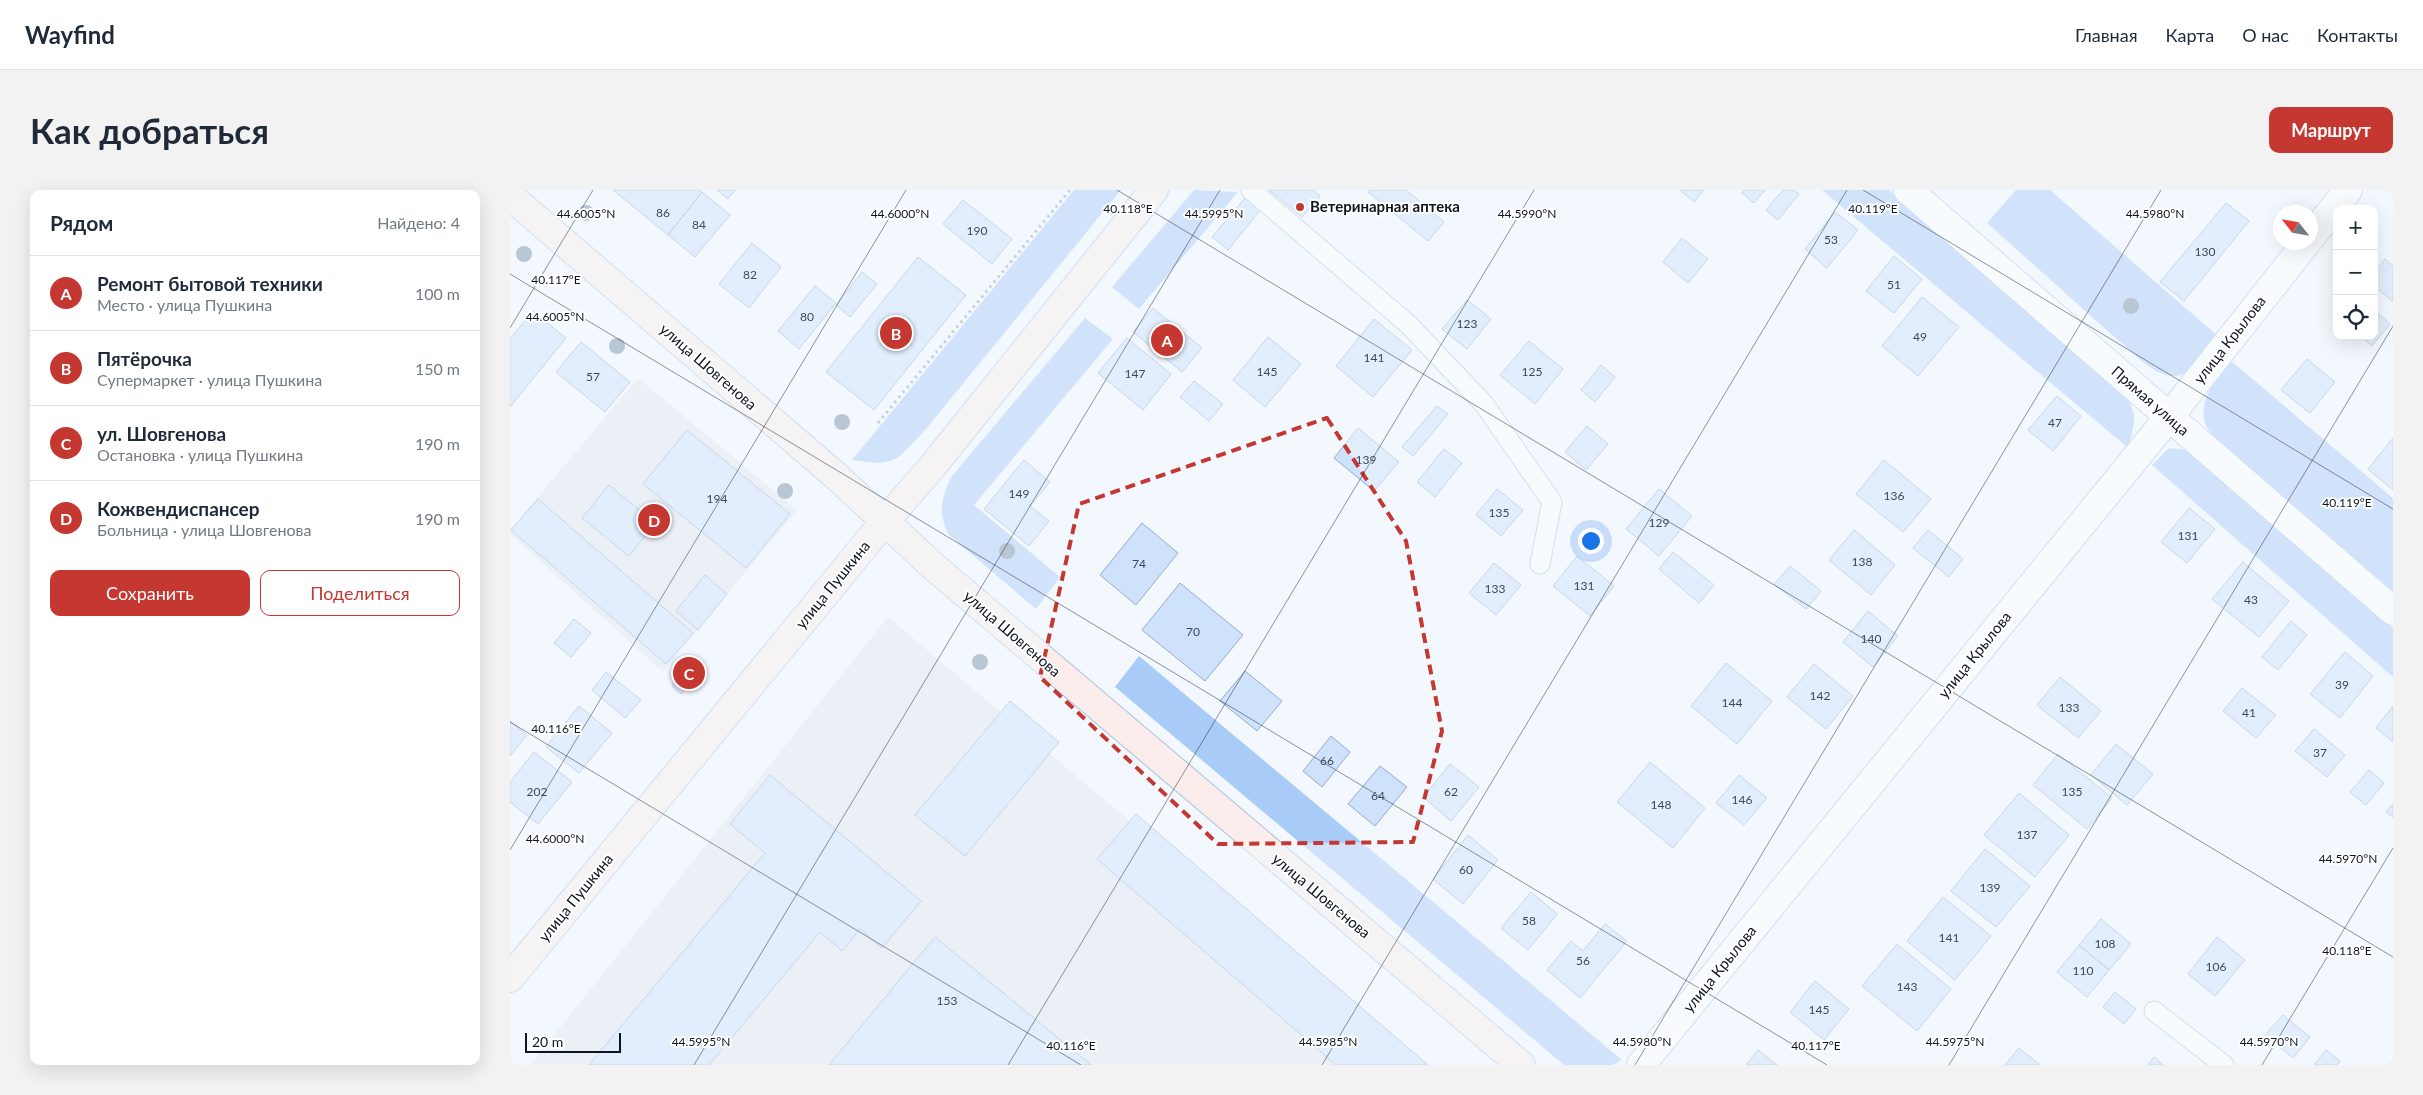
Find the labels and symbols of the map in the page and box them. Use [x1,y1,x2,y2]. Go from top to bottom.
place label: Ветеринарная аптека [1310,197,1460,215]
text: 40.118°E [1103,201,1153,216]
marker: Ветеринарная аптека [1294,201,1306,213]
text: 40.119°E [1848,201,1898,216]
house number: 86 [656,205,670,220]
north arrow [2273,205,2318,250]
text: 44.6005°N [557,206,615,221]
text: 44.6000°N [871,206,929,221]
text: 44.5995°N [1185,206,1243,221]
text: 44.5990°N [1498,206,1556,221]
text: 44.5980°N [2126,206,2184,221]
house number: 84 [692,217,706,232]
house number: 190 [967,223,987,238]
house number: 53 [1824,232,1838,247]
house number: 130 [2195,244,2215,259]
house number: 82 [743,267,757,282]
text: 40.117°E [531,272,581,287]
house number: 51 [1887,277,1901,292]
street label: улица Крылова [2189,292,2269,387]
text: 44.6005°N [526,309,584,324]
house number: 80 [800,309,814,324]
pin: B [880,314,912,352]
house number: 123 [1457,316,1477,331]
street label: улица Шовгенова [657,319,761,413]
pin: A [1151,321,1183,359]
house number: 49 [1913,329,1927,344]
house number: 141 [1364,350,1384,365]
street label: Прямая улица [2108,362,2193,439]
house number: 145 [1257,364,1277,379]
house number: 125 [1522,364,1542,379]
house number: 147 [1125,366,1145,381]
house number: 57 [586,369,600,384]
house number: 47 [2048,415,2062,430]
house number: 139 [1356,452,1376,467]
house number: 149 [1009,486,1029,501]
house number: 136 [1884,488,1904,503]
house number: 194 [707,491,727,506]
text: 40.119°E [2322,495,2372,510]
pin: D [638,501,670,539]
house number: 135 [1489,505,1509,520]
house number: 129 [1649,515,1669,530]
your location [1578,528,1604,554]
house number: 131 [2178,528,2198,543]
street label: улица Пушкина [791,537,873,632]
house number: 138 [1852,554,1872,569]
house number: 74 [1132,556,1146,571]
house number: 131 [1574,578,1594,593]
house number: 133 [1485,581,1505,596]
street label: улица Шовгенова [961,586,1065,680]
house number: 43 [2244,592,2258,607]
street label: улица Крылова [1934,607,2015,701]
house number: 70 [1186,624,1200,639]
house number: 140 [1861,631,1881,646]
pin: C [673,654,705,692]
house number: 39 [2335,677,2349,692]
house number: 142 [1810,688,1830,703]
house number: 144 [1722,695,1742,710]
house number: 133 [2059,700,2079,715]
house number: 41 [2242,705,2256,720]
text: 40.116°E [531,721,581,736]
house number: 37 [2313,745,2327,760]
house number: 66 [1320,753,1334,768]
house number: 202 [527,784,547,799]
house number: 62 [1444,784,1458,799]
house number: 135 [2062,784,2082,799]
house number: 64 [1371,788,1385,803]
house number: 146 [1732,792,1752,807]
house number: 148 [1651,797,1671,812]
house number: 137 [2017,827,2037,842]
text: 44.6000°N [526,831,584,846]
street label: улица Шовгенова [1269,849,1374,941]
street label: улица Пушкина [534,850,616,945]
text: 44.5970°N [2319,851,2377,866]
house number: 60 [1459,862,1473,877]
house number: 139 [1980,880,2000,895]
house number: 58 [1522,913,1536,928]
street label: улица Крылова [1679,921,1760,1015]
house number: 141 [1939,930,1959,945]
house number: 108 [2095,936,2115,951]
text: 40.118°E [2322,943,2372,958]
house number: 56 [1576,953,1590,968]
house number: 106 [2206,959,2226,974]
house number: 110 [2073,963,2093,978]
house number: 143 [1897,979,1917,994]
house number: 153 [937,993,957,1008]
house number: 145 [1809,1002,1829,1017]
scale bar [525,1030,621,1053]
text: 44.5995°N [672,1034,730,1049]
text: 44.5985°N [1299,1034,1357,1049]
text: 44.5980°N [1613,1034,1671,1049]
text: 44.5975°N [1926,1034,1984,1049]
text: 44.5970°N [2240,1034,2298,1049]
text: 40.116°E [1046,1038,1096,1053]
text: 40.117°E [1791,1038,1841,1053]

